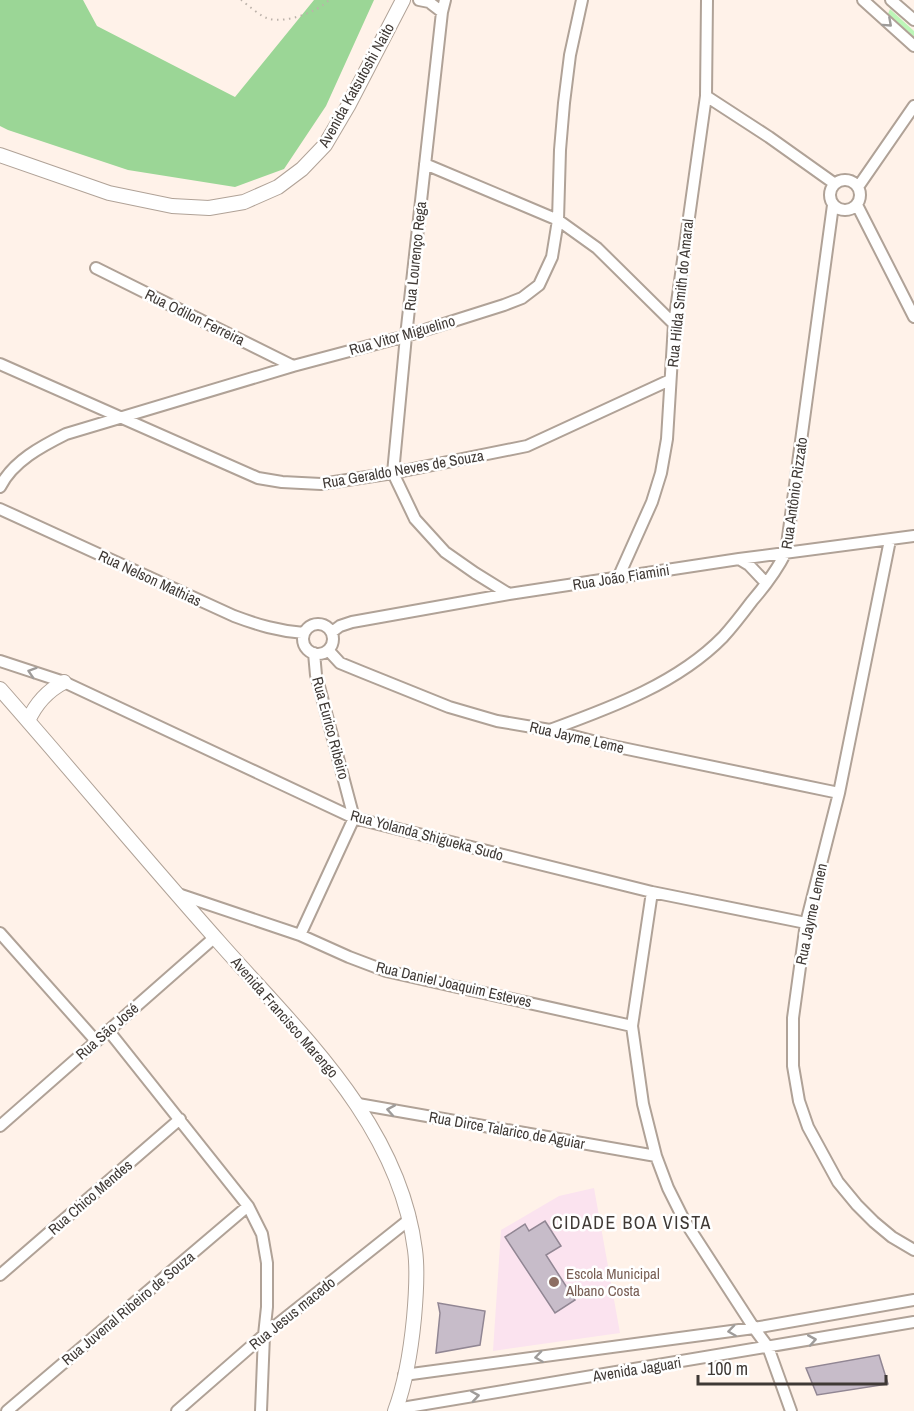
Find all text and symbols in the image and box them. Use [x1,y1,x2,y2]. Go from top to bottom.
one-way arrow [882,16,892,27]
street label: Avenida Katsutoshi Naito [313,19,399,152]
street label: Rua Lourenço Rega [399,200,431,312]
street label: Rua Hilda Smith do Amaral [662,218,698,368]
street label: Rua Odilon Ferreira [142,284,249,350]
street label: Rua Vitor Miguelino [347,310,458,360]
street label: Rua Antônio Rizzato [776,436,812,550]
street label: Rua Geraldo Neves de Souza [321,444,485,494]
street label: Rua Nelson Mathias [95,545,205,611]
street label: Rua João Fiamini [571,559,671,595]
one-way arrow [27,666,38,679]
street label: Rua Eurico Ribeiro [307,674,355,782]
street label: Rua Jayme Leme [528,716,626,758]
street label: Rua Yolanda Shigueka Sudo [348,804,506,866]
street label: Rua Jayme Lemen [790,861,832,967]
street label: Avenida Francisco Marengo [226,951,344,1082]
street label: Rua Daniel Joaquim Esteves [374,956,534,1012]
street label: Rua São José [71,998,143,1064]
one-way arrow [387,1104,397,1117]
street label: Rua Dirce Talarico de Aguiar [427,1106,587,1154]
street label: Rua Chico Mendes [43,1155,137,1239]
district label: CIDADE BOA VISTA [552,1210,712,1235]
street label: Rua Juvenal Ribeiro de Souza [57,1246,199,1370]
place label: Escola Municipal Albano Costa [565,1263,660,1301]
street label: Rua Jesus macedo [244,1272,340,1354]
marker: Escola Municipal Albano Costa [547,1275,561,1289]
one-way arrow [728,1325,737,1337]
one-way arrow [807,1334,817,1346]
scale bar [698,1348,886,1386]
one-way arrow [534,1350,543,1363]
street label: Avenida Jaguari [590,1352,683,1387]
text: 100 m [707,1356,748,1381]
one-way arrow [469,1390,479,1403]

